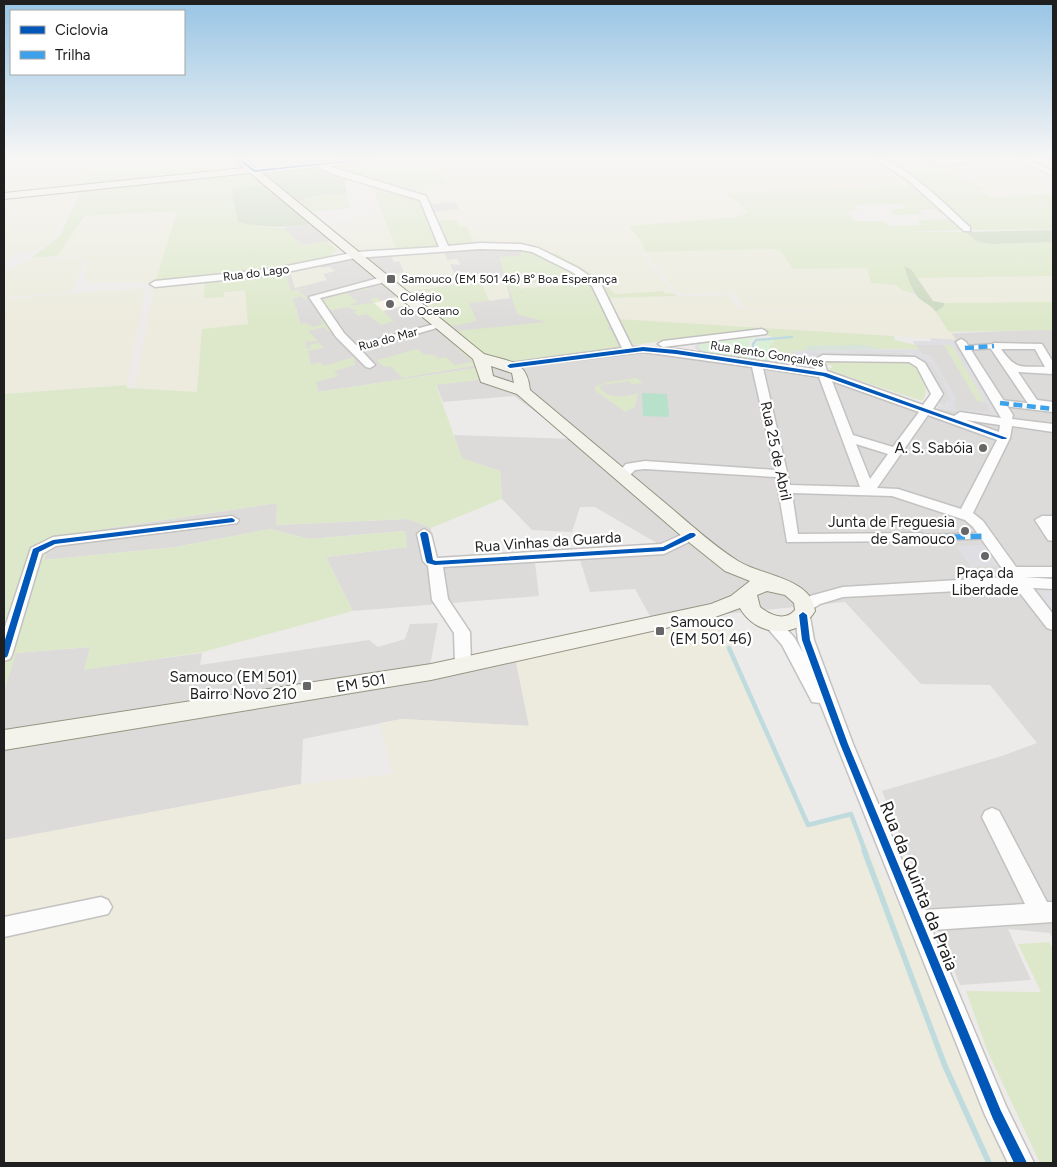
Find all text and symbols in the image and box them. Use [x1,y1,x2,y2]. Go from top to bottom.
legend [10,10,185,75]
text: Ciclovia [55,21,108,39]
text: Trilha [55,46,90,64]
street label: Rua do Lago [222,262,290,284]
place label: Samouco (EM 501 46) Bº Boa Esperança [401,272,617,286]
marker: Samouco (EM 501 46) Bº Boa Esperança [385,273,397,285]
place label: Colégio do Oceano [400,290,459,318]
marker: Colégio do Oceano [384,298,396,310]
street label: Rua do Mar [357,324,419,354]
street label: Rua Bento Gonçalves [709,338,825,370]
street label: Rua 25 de Abril [757,400,795,502]
place label: A. S. Sabóia [895,439,973,457]
marker: A. S. Sabóia [977,442,989,454]
place label: Junta de Freguesia de Samouco [828,513,955,548]
marker: Junta de Freguesia de Samouco [959,525,971,537]
street label: Rua Vinhas da Guarda [474,528,622,556]
marker: Praça da Liberdade [979,550,991,562]
place label: Praça da Liberdade [952,564,1018,599]
place label: Samouco (EM 501 46) [670,613,752,648]
marker: Samouco (EM 501 46) [654,625,666,637]
place label: Samouco (EM 501) Bairro Novo 210 [170,668,297,703]
street label: EM 501 [335,670,387,696]
marker: Samouco (EM 501) Bairro Novo 210 [301,680,313,692]
street label: Rua da Quinta da Praia [875,798,963,974]

